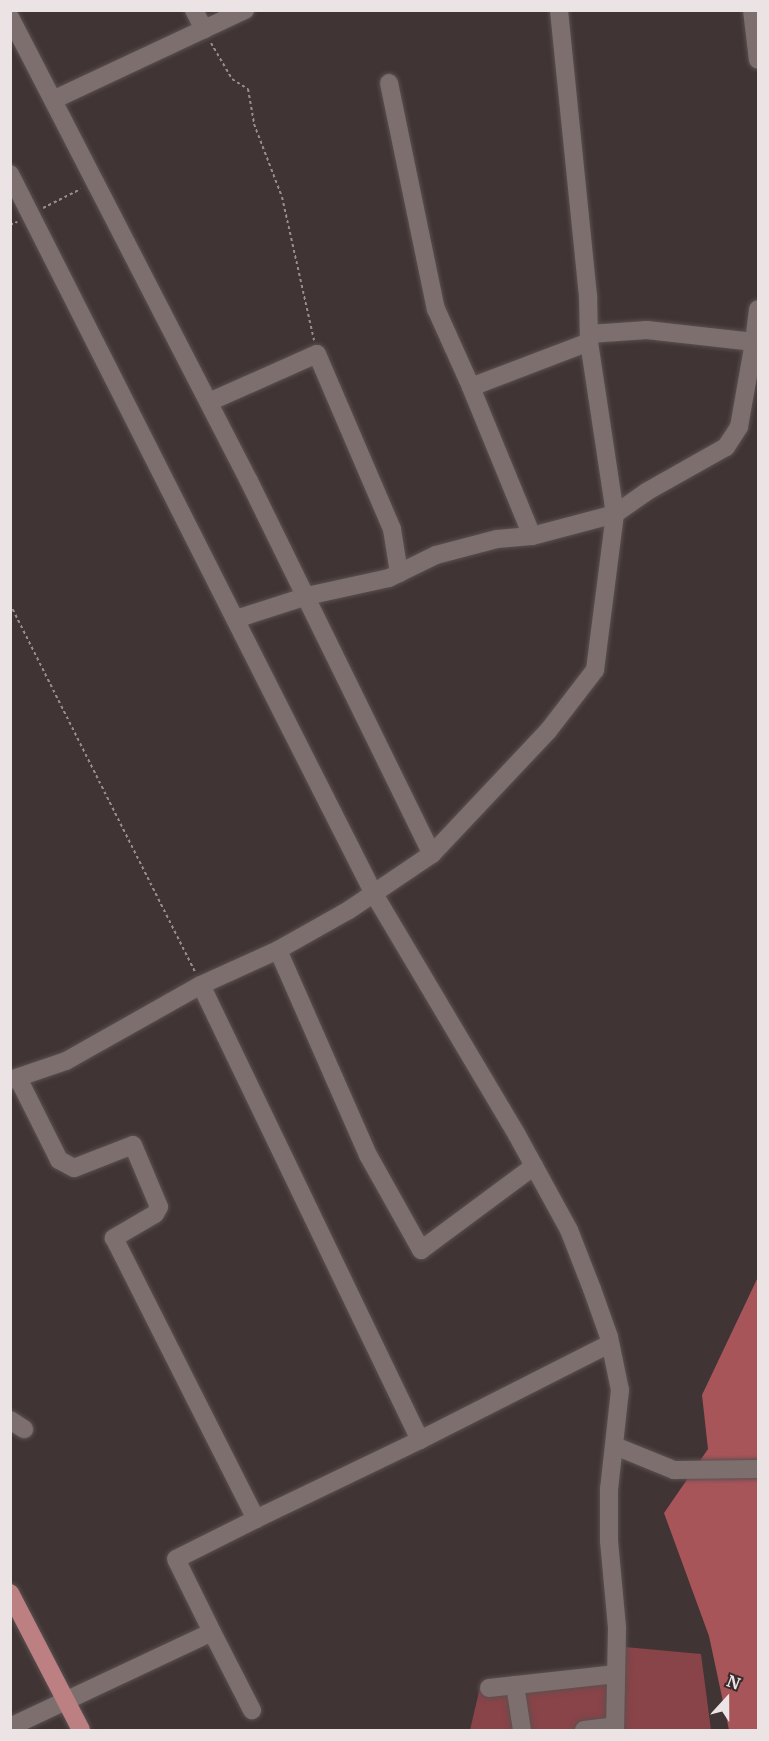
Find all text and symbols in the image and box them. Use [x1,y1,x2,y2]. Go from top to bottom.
north arrow [697,1669,757,1729]
text: N [724,1671,743,1694]

